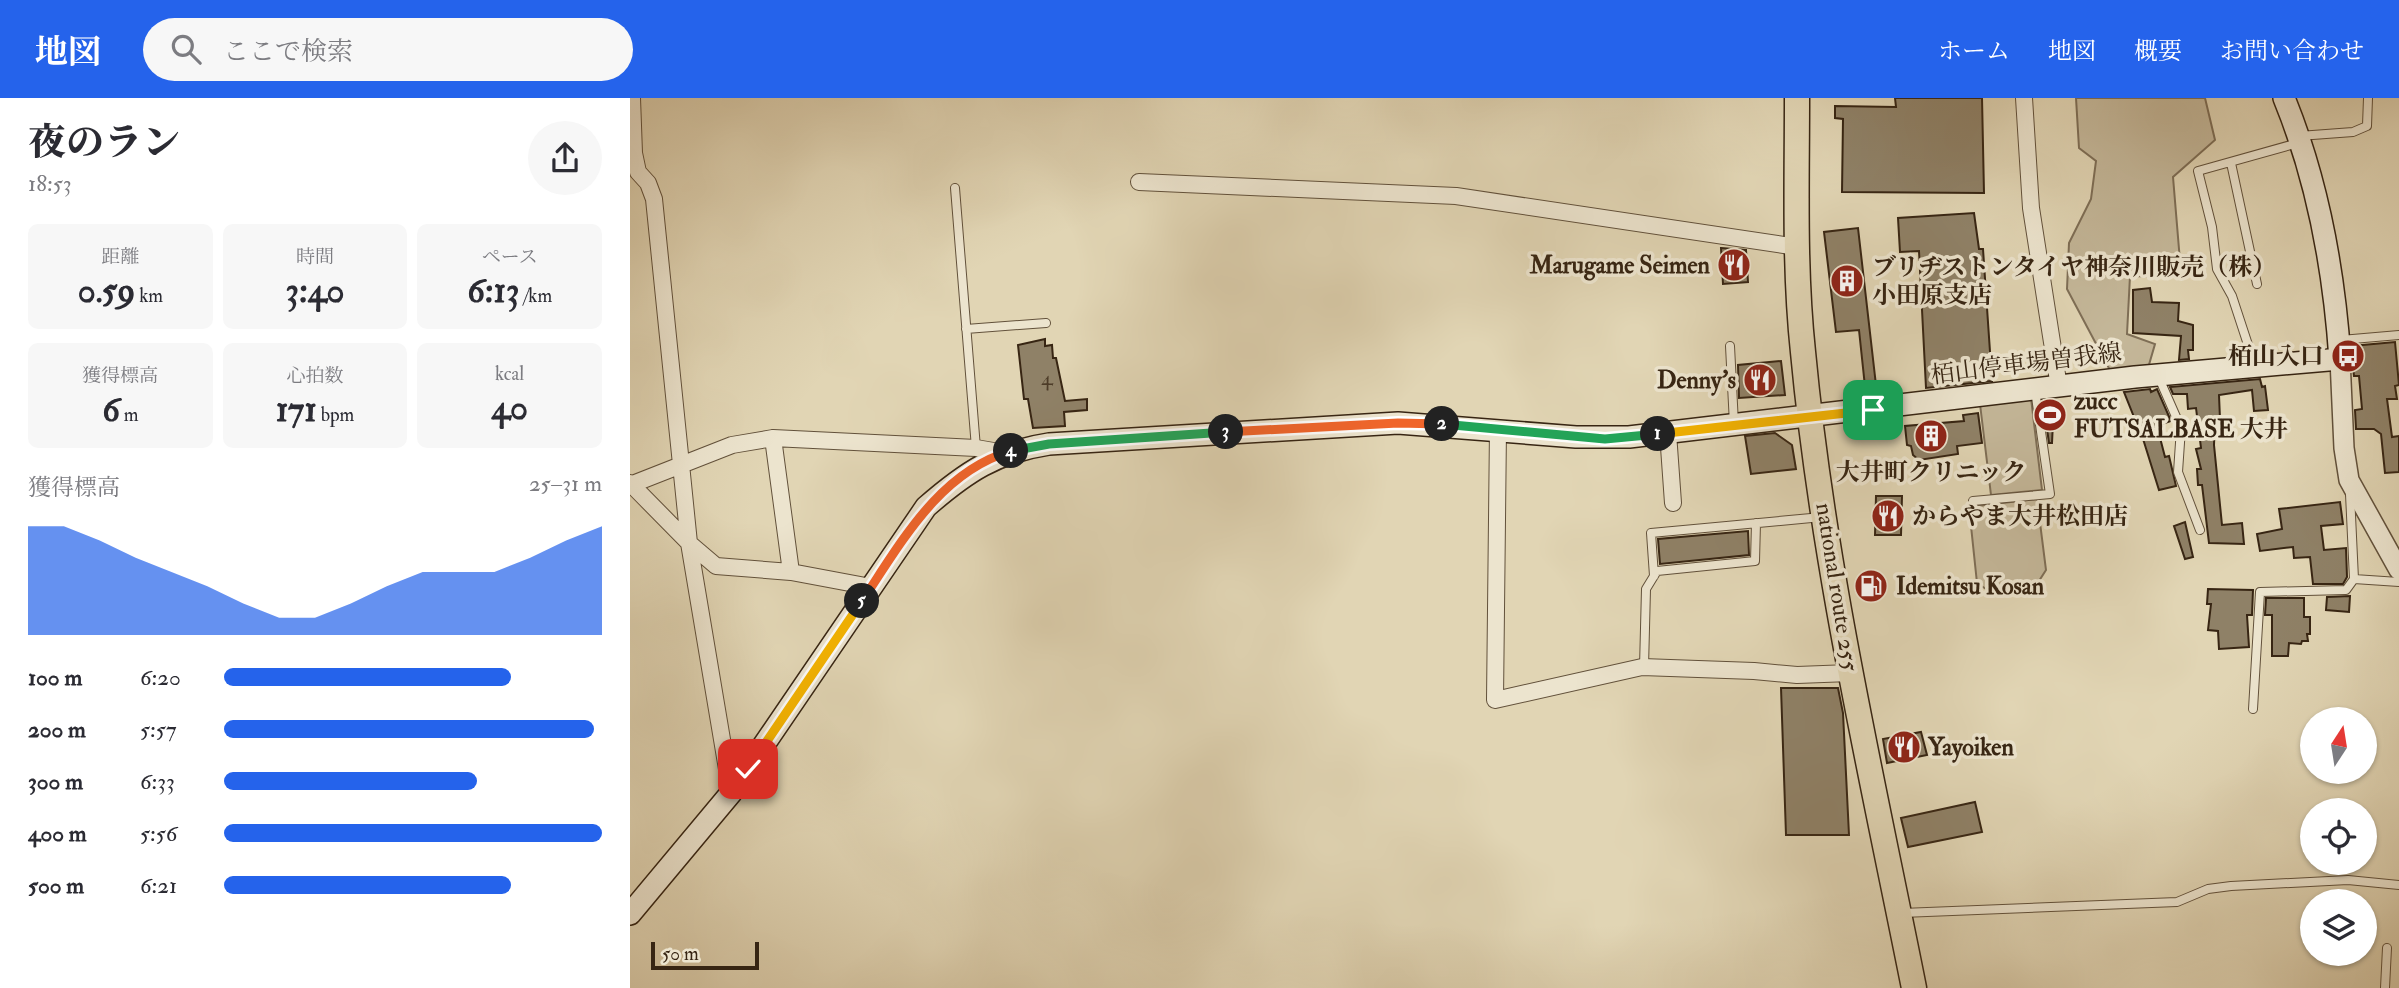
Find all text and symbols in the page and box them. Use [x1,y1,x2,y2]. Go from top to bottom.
search box [143,18,633,81]
icon: search [167,30,205,68]
text: 地図 [35,32,101,73]
text: ここで検索 [223,36,353,68]
text: ホーム [1938,36,2010,67]
text: 地図 [2048,36,2096,67]
text: 概要 [2134,36,2182,67]
text: お問い合わせ [2220,36,2364,67]
text: 夜のラン [28,119,180,167]
button: share [528,121,602,195]
text: 18:53 [28,169,72,198]
text: 距離 [101,245,139,269]
text: 時間 [296,245,334,269]
text: ペース [482,245,538,269]
restaurant icon: Marugame Seimen [1715,246,1753,284]
place label: Marugame Seimen [1529,250,1711,281]
place label: ブリヂストンタイヤ神奈川販売（株） 小田原支店 [1872,252,2276,311]
building icon: ブリヂストンタイヤ神奈川販売（株） 小田原支店 [1828,262,1866,300]
text: 0.59 [78,269,135,313]
text: 3:40 [286,269,344,313]
text: 6:13 [467,269,519,313]
text: km [135,284,163,308]
text: /km [519,284,552,308]
street label: 栢山停車場曽我線 [1929,337,2123,391]
bus stop icon: 栢山入口 [2329,337,2367,375]
place label: 栢山入口 [2228,341,2324,372]
restaurant icon: Denny's [1741,361,1779,399]
text: kcal [495,362,524,386]
text: 獲得標高 [82,364,158,388]
text: 心拍数 [286,364,344,388]
house number: 4 [1041,365,1054,392]
place label: Denny's [1657,365,1736,396]
pin [1843,380,1903,440]
text: 40 [491,386,528,430]
place label: zucc FUTSALBASE 大井 [2074,386,2288,445]
text: 6 [102,388,120,432]
text: 171 [276,388,317,432]
icon: arrive [1854,391,1892,429]
sports icon: zucc FUTSALBASE 大井 [2031,396,2069,434]
text: m [120,403,139,427]
text: bpm [317,403,354,427]
pin: 2 [1424,406,1460,442]
text: 2 [1437,411,1446,435]
pin: 3 [1208,414,1244,450]
pin: 1 [1640,416,1676,452]
building icon: 大井町クリニック [1912,417,1950,455]
text: 3 [1222,419,1229,443]
text: 1 [1654,421,1661,445]
pin: 4 [994,434,1028,468]
text: 4 [1005,438,1016,462]
place label: 大井町クリニック [1836,457,2026,488]
text: 25–31 m [529,469,602,498]
text: 獲得標高 [28,473,120,502]
restaurant icon: からやま大井松田店 [1869,497,1907,535]
street label: national route 255 [1808,501,1866,674]
place label: からやま大井松田店 [1912,501,2128,532]
fuel station icon: Idemitsu Kosan [1852,567,1890,605]
place label: Idemitsu Kosan [1896,571,2045,602]
pin: 5 [845,584,880,618]
text: 5 [857,588,866,612]
text: 100 m [28,663,82,692]
text: 6:20 [140,663,181,692]
north arrow [2300,707,2376,784]
map controls [2300,707,2377,966]
text: 200 m [28,715,86,744]
text: 5:57 [140,715,176,744]
restaurant icon: Yayoiken [1885,728,1923,766]
place label: Yayoiken [1927,732,2014,763]
pin [718,739,778,799]
icon: check [729,750,767,788]
text: 300 m [28,767,83,796]
text: 6:33 [140,767,175,796]
button: locate [2300,798,2377,875]
text: 400 m [28,819,87,848]
text: 5:56 [140,819,177,848]
text: 500 m [28,871,84,900]
text: 6:21 [140,871,177,900]
button: layers [2300,889,2377,966]
scale bar [651,939,760,971]
text: 50 m [662,942,699,966]

